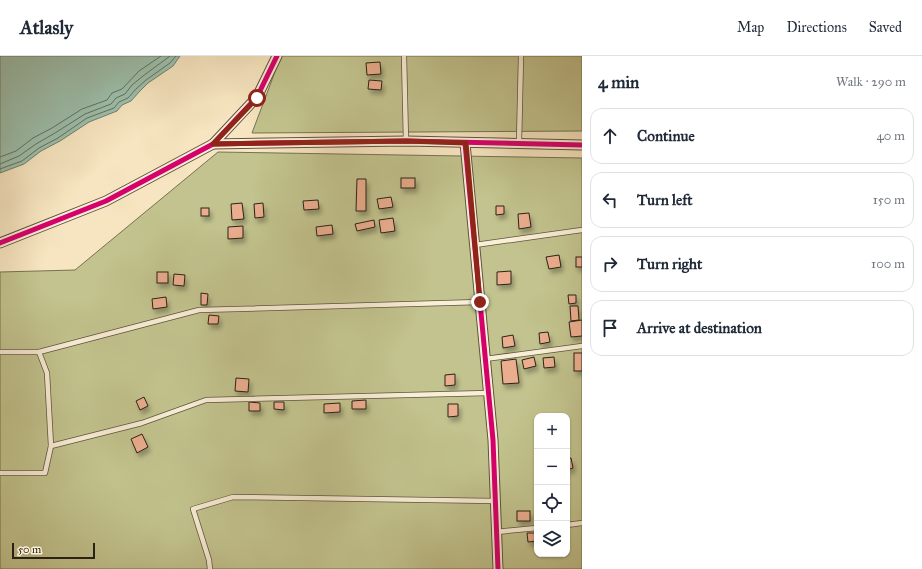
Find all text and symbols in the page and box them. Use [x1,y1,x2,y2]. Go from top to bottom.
text: Atlasly [20,16,73,39]
text: Map [737,19,764,36]
text: Directions [786,19,847,36]
text: Saved [869,19,902,36]
text: 4 min [598,72,639,93]
text: Walk · 290 m [836,74,906,90]
route start [248,89,266,107]
icon: ahead [599,125,621,147]
text: Continue [637,127,695,145]
text: 40 m [876,128,905,144]
icon: left [599,189,621,211]
text: Turn left [637,191,693,209]
text: 150 m [873,192,905,208]
icon: right [599,253,621,275]
text: Turn right [637,255,702,273]
text: 100 m [871,256,905,272]
route end [471,293,489,311]
icon: arrive [599,317,621,339]
text: Arrive at destination [637,319,762,337]
map controls [534,413,570,557]
button: + [534,413,570,449]
button: − [534,449,570,485]
button: locate [534,485,570,521]
button: layers [534,521,570,557]
scale bar [12,541,95,560]
text: 50 m [18,543,41,556]

